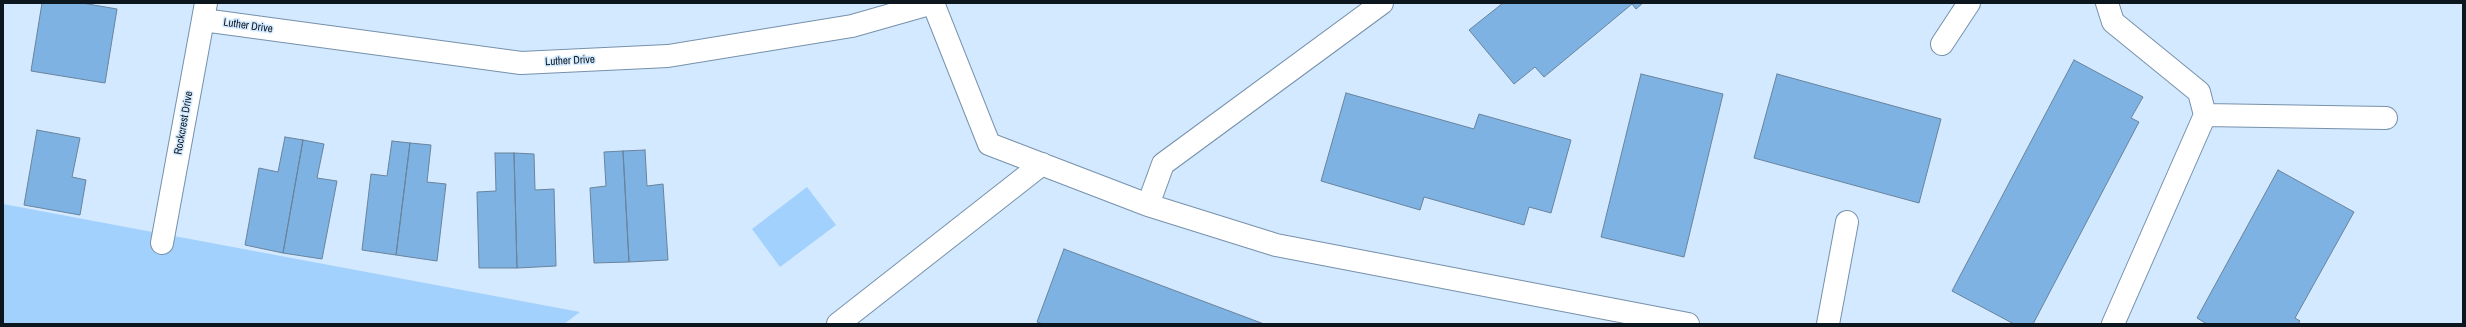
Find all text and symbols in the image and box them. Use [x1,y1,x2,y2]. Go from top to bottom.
street label: Luther Drive [223,16,273,36]
street label: Luther Drive [545,53,595,69]
street label: Rockcrest Drive [172,90,196,156]

